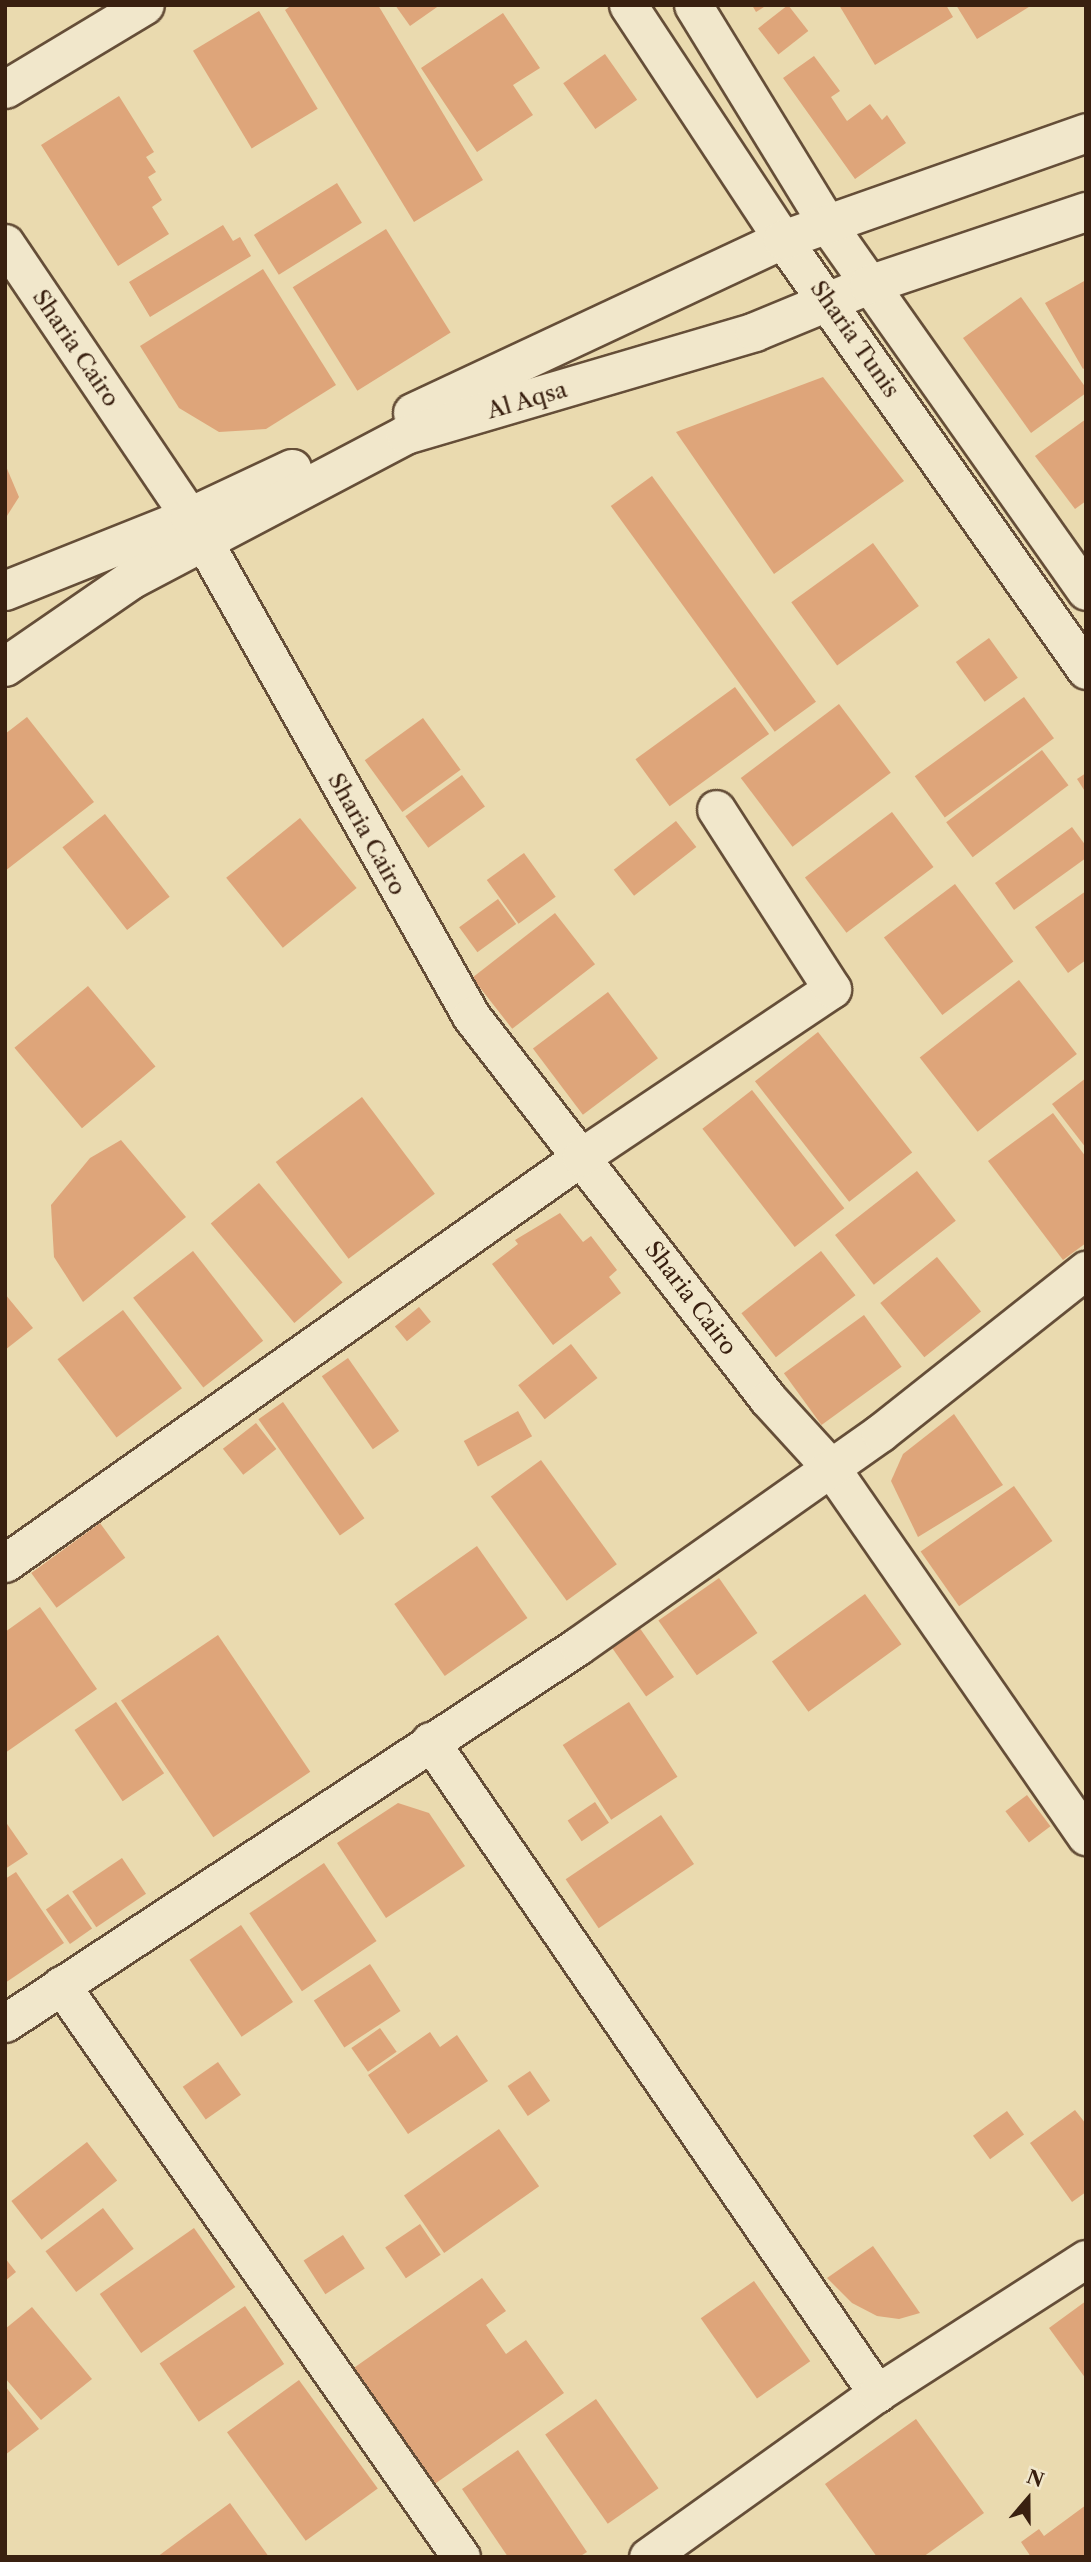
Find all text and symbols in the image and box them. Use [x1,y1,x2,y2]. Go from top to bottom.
street label: Sharia Tunis [804,275,906,403]
street label: Sharia Cairo [27,284,125,412]
street label: Al Aqsa [483,375,571,425]
street label: Sharia Cairo [322,768,412,900]
street label: Sharia Cairo [639,1236,743,1360]
north arrow [993,2464,1063,2534]
text: N [1024,2465,1047,2492]

